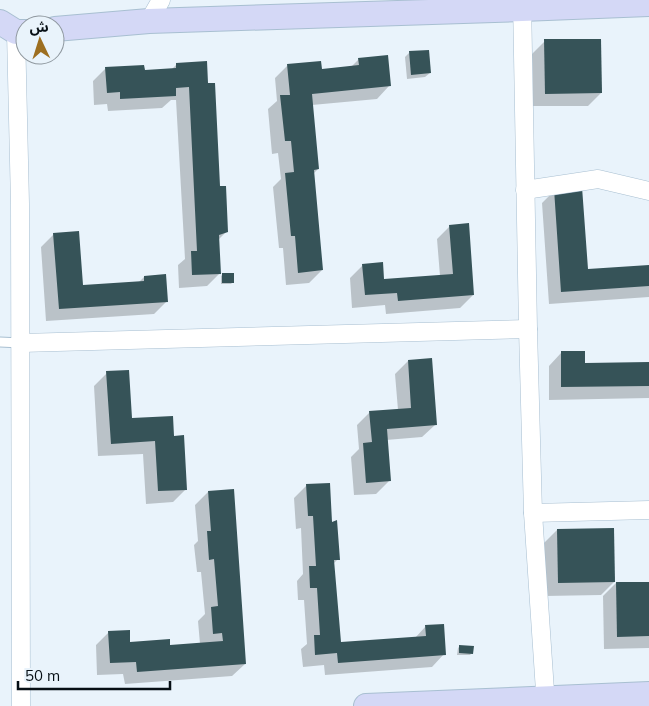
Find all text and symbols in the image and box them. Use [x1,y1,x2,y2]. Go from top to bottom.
north arrow [15,15,65,65]
text: ش [29,17,49,37]
scale bar [18,658,170,690]
text: 50 m [25,666,60,685]

